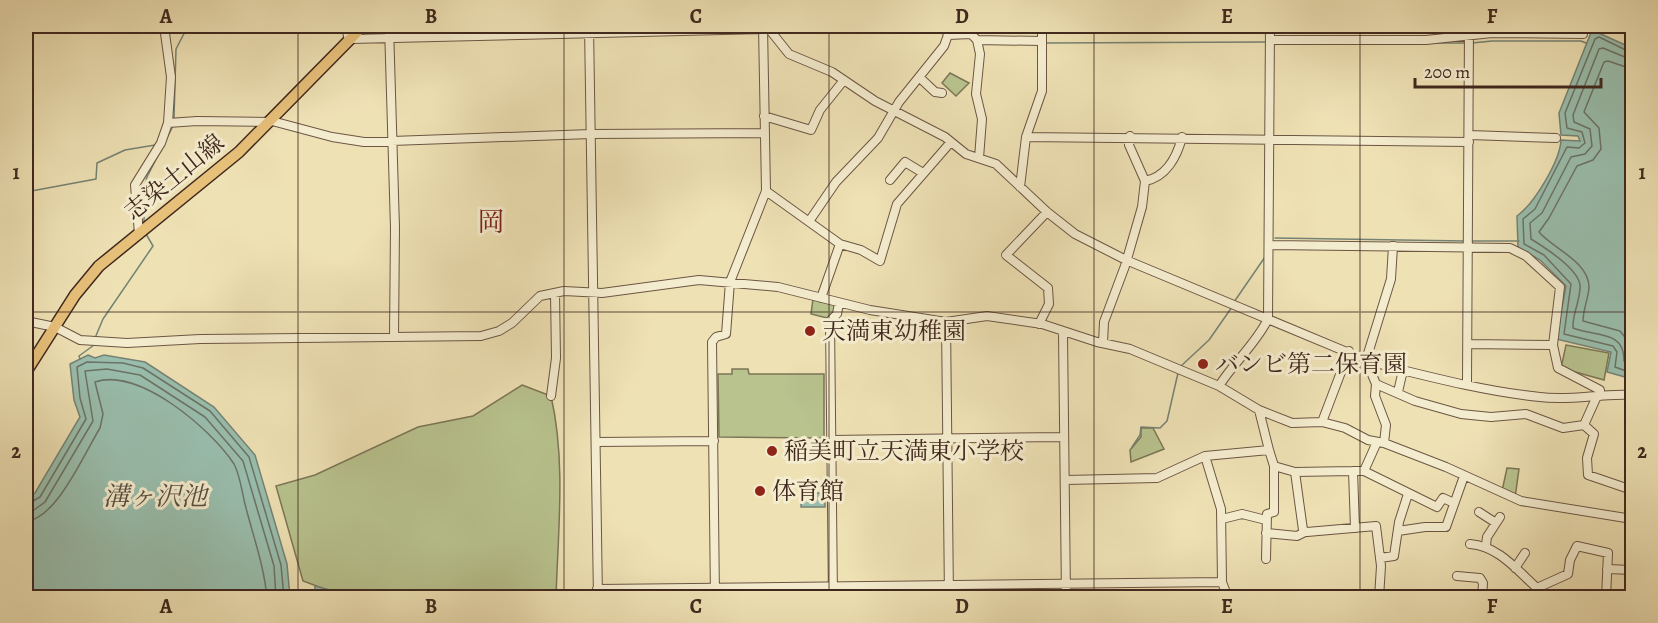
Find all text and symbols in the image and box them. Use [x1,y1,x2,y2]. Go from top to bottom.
text: A [159,3,173,30]
text: B [425,3,437,30]
text: C [690,3,702,30]
text: D [955,3,969,30]
text: E [1221,3,1233,30]
text: F [1487,3,1498,30]
scale bar [1415,51,1601,89]
text: 200 m [1424,60,1470,84]
street label: 志染土山線 [117,127,231,227]
text: 1 [12,159,20,186]
text: 1 [1638,159,1646,186]
district label: 岡 [478,204,505,240]
place label: 天満東幼稚園 [822,315,966,347]
marker: 天満東幼稚園 [803,324,817,338]
place label: バンビ第二保育園 [1215,348,1407,380]
marker: バンビ第二保育園 [1196,357,1210,371]
place label: 稲美町立天満東小学校 [784,435,1024,467]
text: 2 [11,438,21,465]
text: 2 [1637,438,1647,465]
marker: 稲美町立天満東小学校 [765,444,779,458]
place label: 体育館 [772,475,844,507]
water label: 溝ヶ沢池 [103,479,210,514]
marker: 体育館 [753,484,767,498]
text: A [159,593,173,620]
text: B [425,593,437,620]
text: C [690,593,702,620]
text: D [955,593,969,620]
text: E [1221,593,1233,620]
text: F [1487,593,1498,620]

